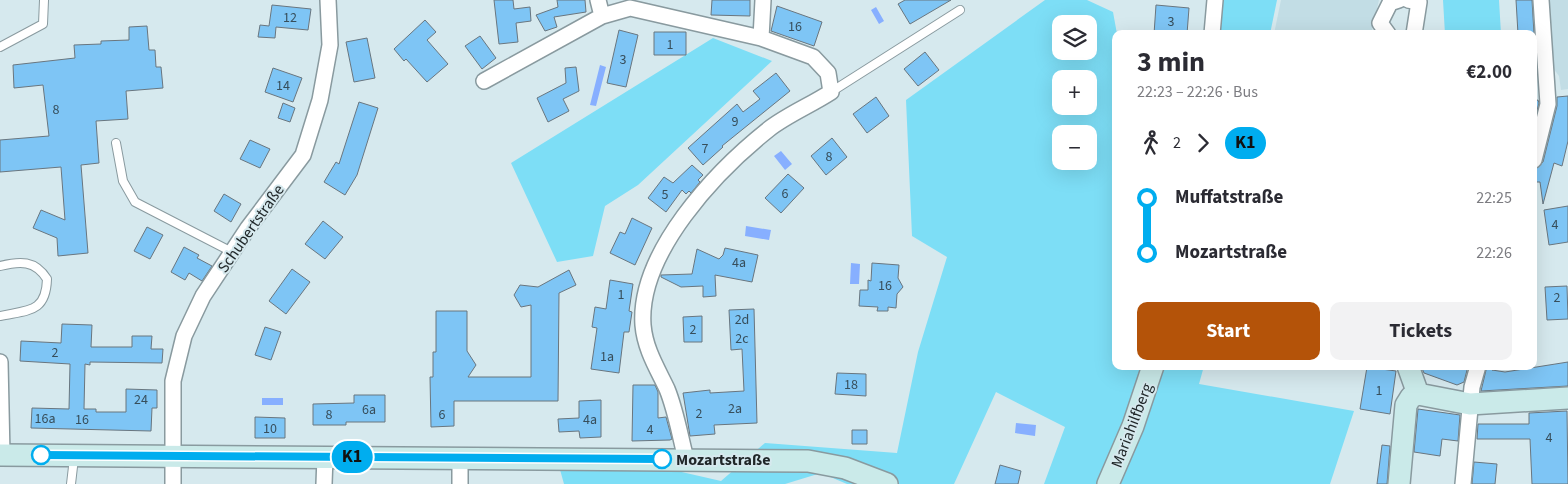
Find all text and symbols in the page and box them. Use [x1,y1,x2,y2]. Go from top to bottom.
house number: 12 [283,8,297,28]
house number: 3 [1168,12,1175,32]
map controls [1052,15,1097,170]
button: layers [1052,15,1097,60]
house number: 16 [788,17,802,37]
house number: 1 [667,35,674,55]
text: 3 min [1137,42,1205,82]
house number: 3 [620,50,627,70]
text: €2.00 [1466,59,1512,86]
button: + [1052,70,1097,115]
house number: 14 [276,76,290,96]
text: 22:23 – 22:26 · Bus [1137,81,1258,103]
house number: 8 [53,100,60,120]
house number: 9 [732,112,739,132]
button: − [1052,125,1097,170]
icon: walk [1137,129,1165,157]
icon: forward [1189,129,1217,157]
text: K1 [1235,130,1256,155]
text: 2 [1173,132,1181,154]
house number: 7 [702,139,709,159]
house number: 8 [826,147,833,167]
street label: Schubertstraße [212,180,289,277]
house number: 6 [782,184,789,204]
text: Muffatstraße [1175,184,1283,211]
house number: 5 [662,185,669,205]
text: 22:25 [1476,187,1512,209]
house number: 4 [1552,215,1559,235]
text: Mozartstraße [1175,239,1287,266]
text: 22:26 [1476,242,1512,264]
house number: 4a [732,253,746,273]
house number: 16 [878,276,892,296]
house number: 1 [618,285,625,305]
house number: 2 [1554,288,1561,308]
button: Start [1137,302,1320,360]
button: Tickets [1330,302,1512,360]
house number: 2d [735,310,749,330]
house number: 2 [690,320,697,340]
house number: 2c [735,329,749,349]
house number: 2 [52,343,59,363]
house number: 1a [600,347,614,367]
house number: 18 [844,375,858,395]
street label: Mariahilfberg [1106,380,1158,471]
house number: 1 [1376,381,1383,401]
house number: 24 [134,390,148,410]
house number: 2a [728,399,742,419]
house number: 6a [362,400,376,420]
house number: 2 [696,404,703,424]
house number: 8 [326,405,333,425]
house number: 6 [439,405,446,425]
house number: 16a [35,409,55,429]
house number: 16 [75,410,89,430]
house number: 4a [583,410,597,430]
house number: 10 [263,419,277,439]
house number: 4 [647,420,654,440]
house number: 4 [1546,428,1553,448]
line badge: K1 [330,441,374,473]
text: K1 [342,444,362,469]
unlabelled marker [31,445,51,465]
marker: Mozartstraße [652,449,672,469]
place label: Mozartstraße [676,449,770,471]

